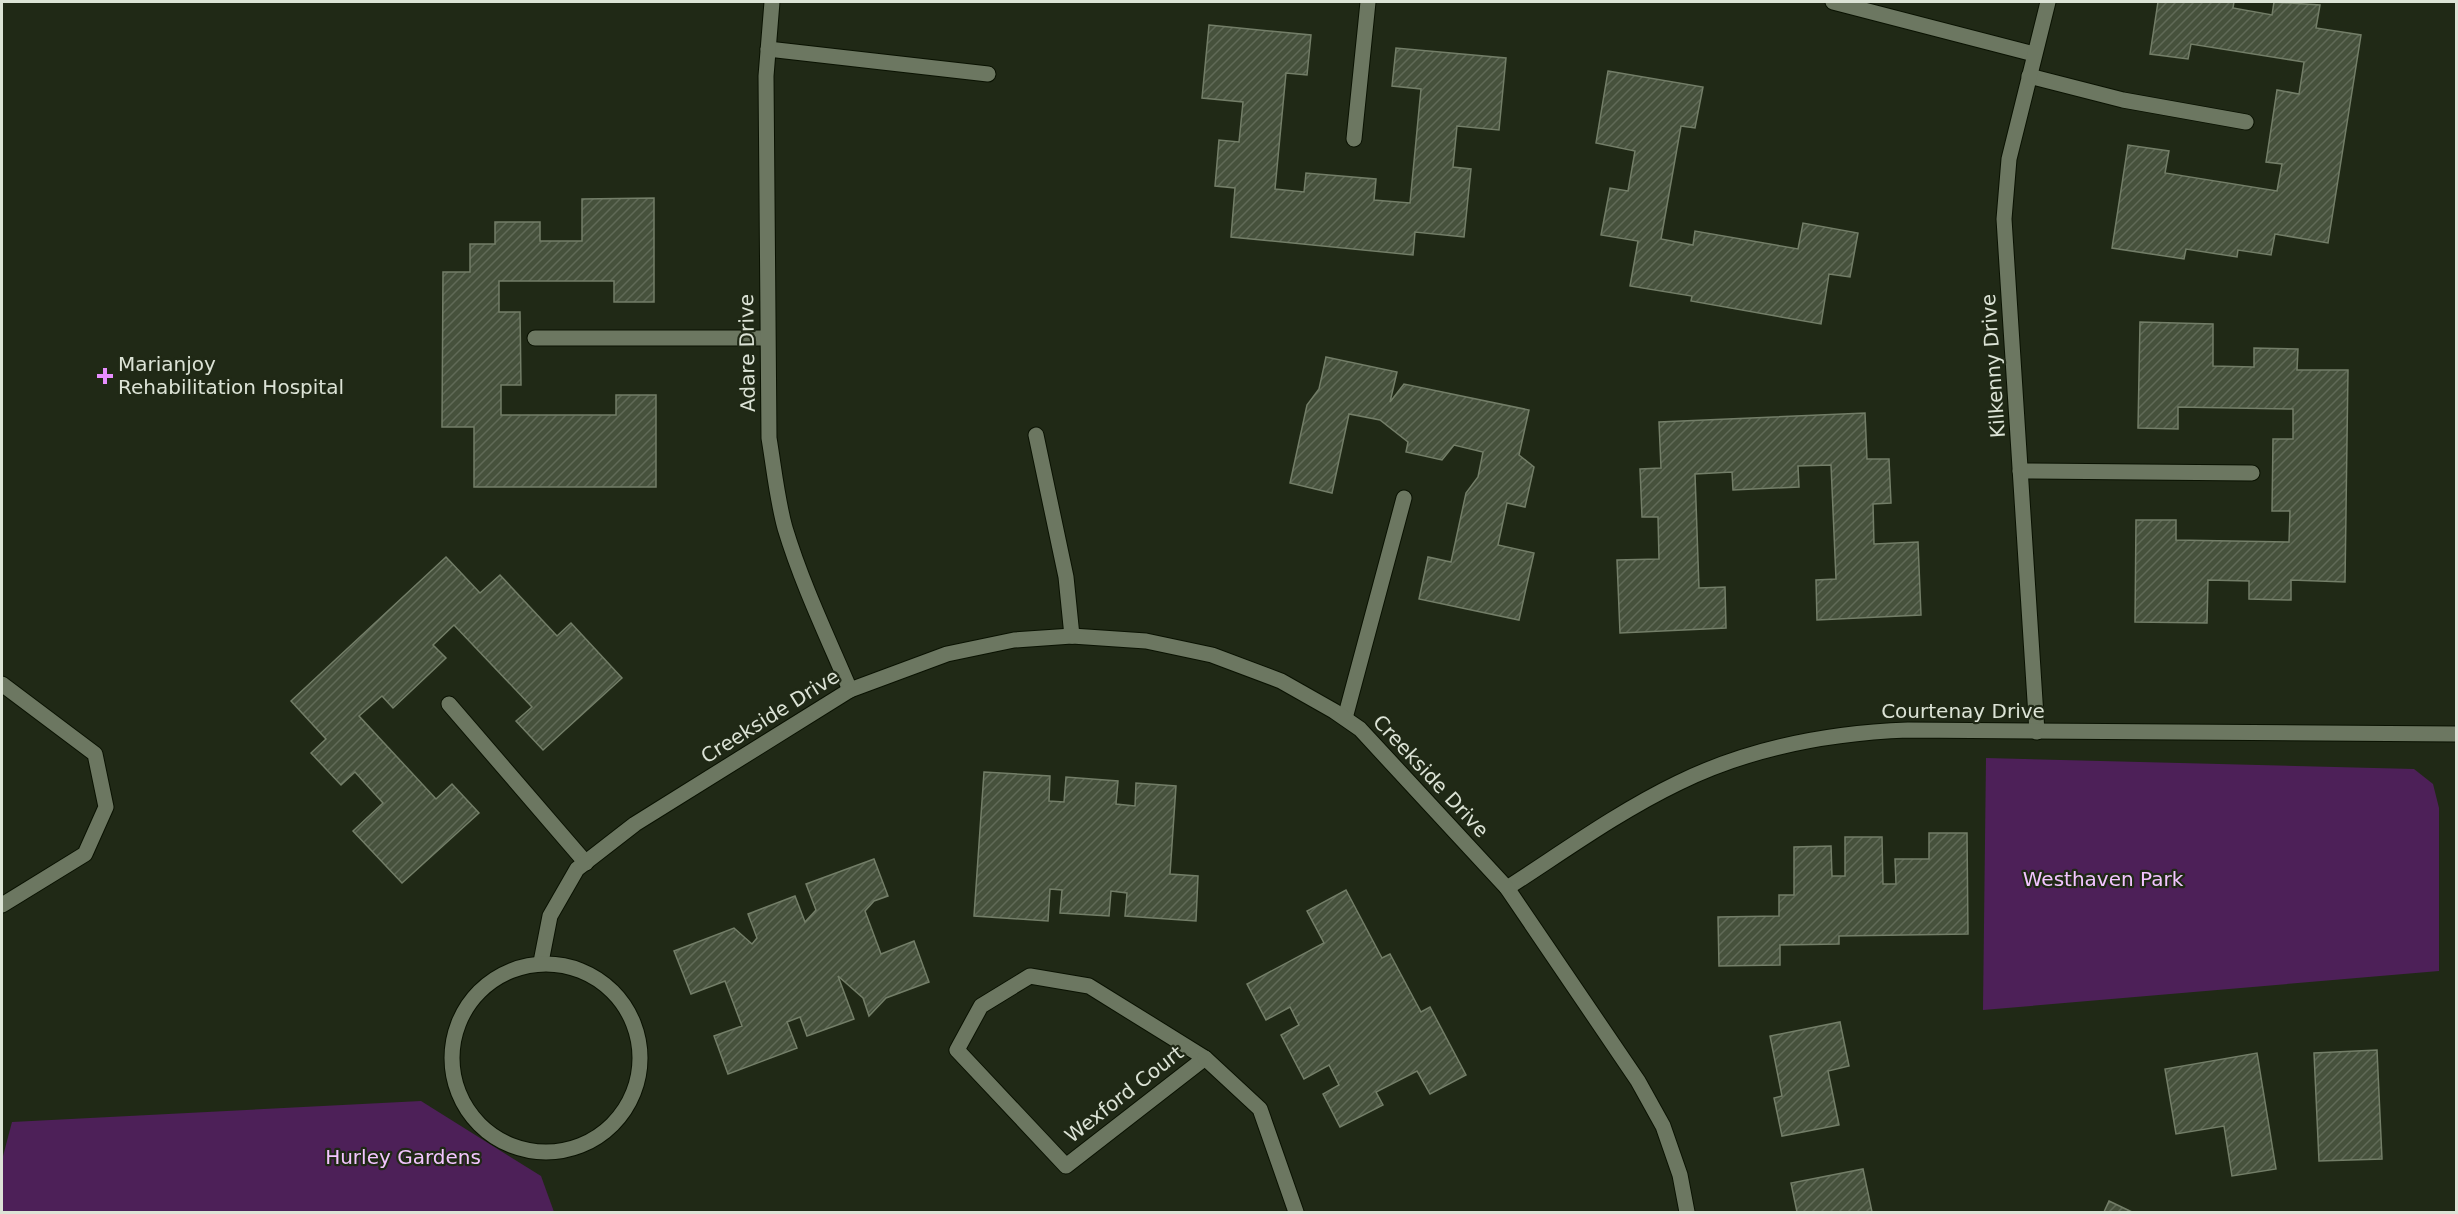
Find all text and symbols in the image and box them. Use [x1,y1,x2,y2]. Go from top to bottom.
street label: Kilkenny Drive [1976,293,2010,439]
street label: Adare Drive [734,294,760,412]
place label: Marianjoy Rehabilitation Hospital [118,352,344,399]
marker: Marianjoy Rehabilitation Hospital [96,367,114,385]
street label: Creekside Drive [696,664,844,768]
street label: Courtenay Drive [1881,699,2045,723]
street label: Creekside Drive [1368,710,1494,842]
park label: Westhaven Park [2023,867,2184,891]
street label: Wexford Court [1060,1040,1188,1148]
park label: Hurley Gardens [325,1145,481,1169]

